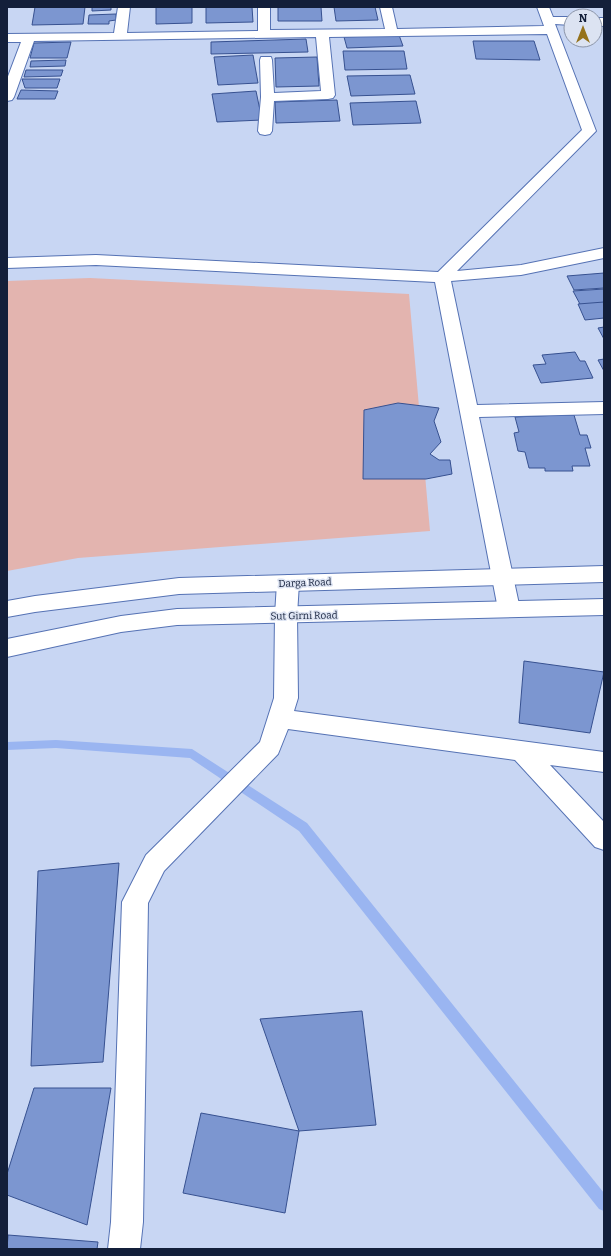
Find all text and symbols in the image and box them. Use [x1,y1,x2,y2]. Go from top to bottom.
north arrow [563,8,603,48]
text: N [579,12,588,25]
street label: Darga Road [278,576,332,590]
street label: Sut Girni Road [270,609,338,623]

